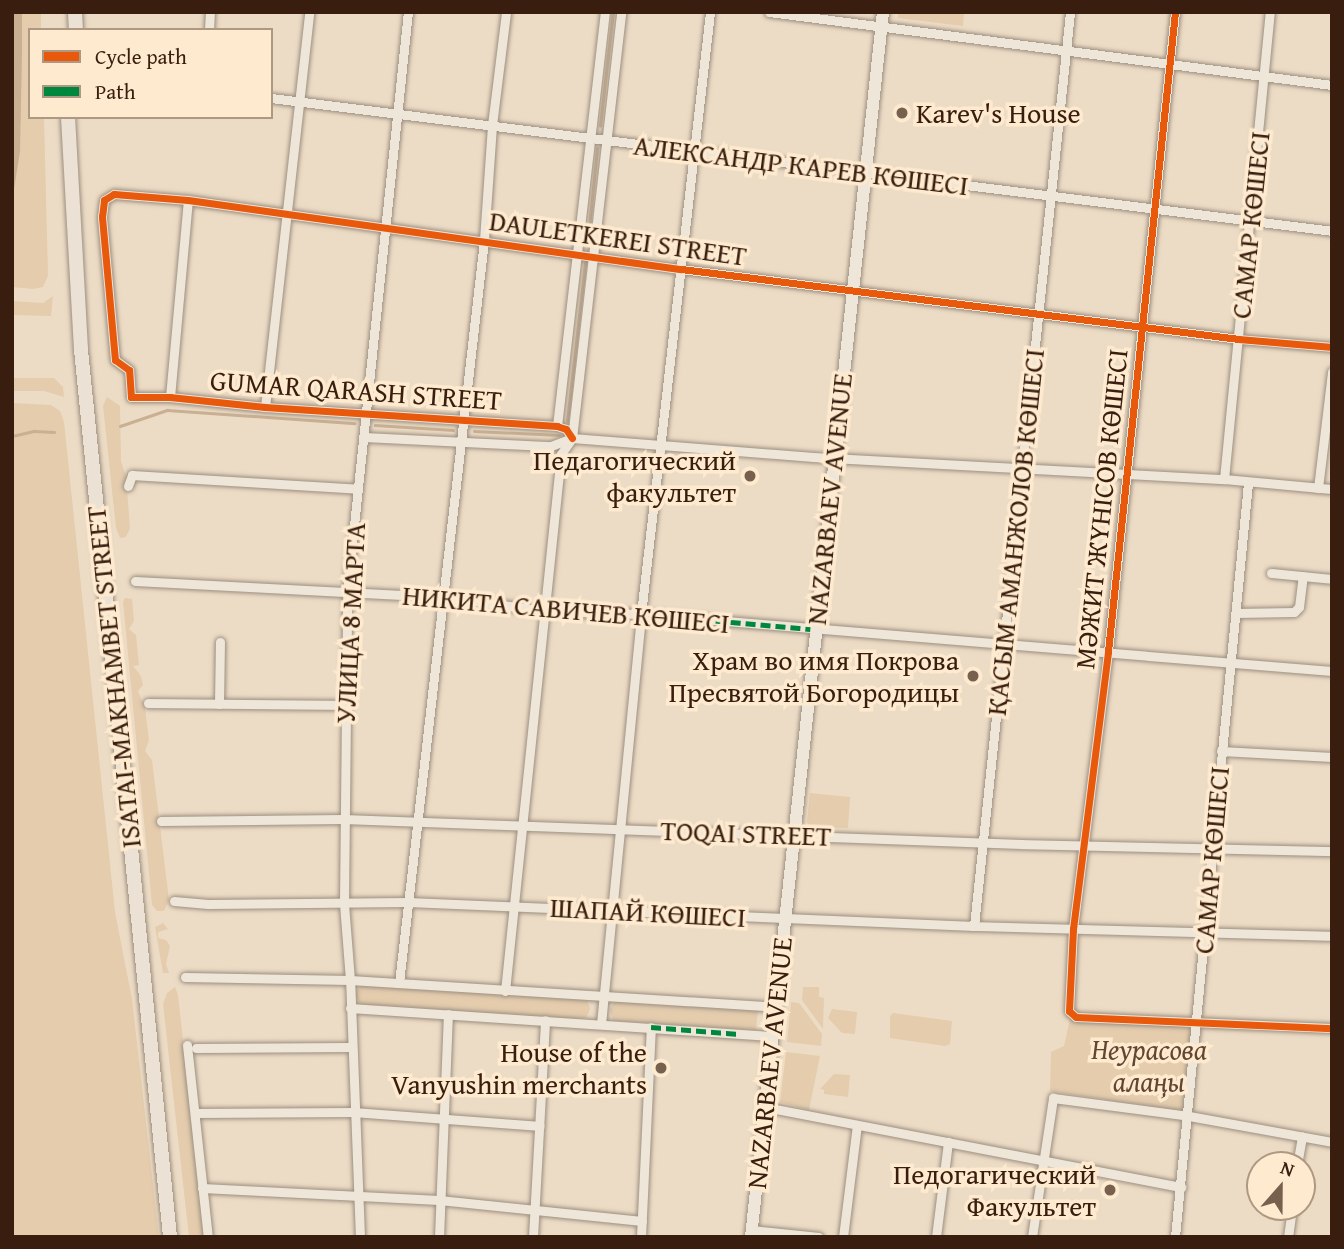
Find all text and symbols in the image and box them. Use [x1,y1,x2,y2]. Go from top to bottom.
legend [28,28,273,119]
text: Cycle path [95,41,187,72]
text: Path [95,76,135,107]
place label: Karev's House [916,96,1081,130]
marker: Karev's House [894,105,910,121]
street label: АЛЕКСАНДР КАРЕВ КӨШЕСІ [632,128,970,202]
street label: САМАР КӨШЕСІ [1223,130,1277,320]
street label: DAULETKEREI STREET [487,203,749,273]
street label: ҚАСЫМ АМАНЖОЛОВ КӨШЕСІ [979,347,1051,717]
street label: МӘЖИТ ЖҮНІСОВ КӨШЕСІ [1067,347,1135,671]
street label: GUMAR QARASH STREET [209,363,503,417]
street label: NAZARBAEV AVENUE [799,371,859,627]
place label: Педагогический факультет [533,443,736,509]
marker: Педагогический факультет [742,468,758,484]
street label: ISATAI-MAKHAMBET STREET [78,504,148,850]
street label: УЛИЦА 8 МАРТА [328,522,372,724]
street label: НИКИТА САВИЧЕВ КӨШЕСІ [401,578,731,640]
place label: Храм во имя Покрова Пресвятой Богородицы [669,643,959,709]
marker: Храм во имя Покрова Пресвятой Богородицы [965,668,981,684]
street label: САМАР КӨШЕСІ [1186,765,1236,955]
street label: TOQAI STREET [660,813,832,853]
street label: ШАПАЙ КӨШЕСІ [549,890,747,934]
street label: NAZARBAEV AVENUE [739,935,799,1191]
park label: Неурасова алаңы [1091,1032,1207,1098]
place label: House of the Vanyushin merchants [391,1035,647,1101]
marker: House of the Vanyushin merchants [653,1060,669,1076]
north arrow [1246,1151,1316,1221]
text: N [1277,1153,1299,1184]
place label: Педогагический Факультет [893,1157,1096,1223]
marker: Педогагический Факультет [1102,1182,1118,1198]

